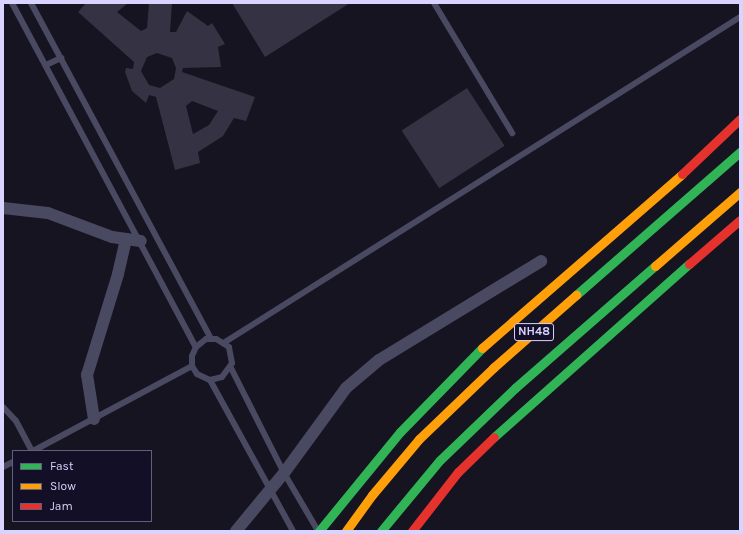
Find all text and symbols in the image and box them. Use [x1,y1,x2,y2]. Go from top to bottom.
road number: NH48 [514,322,554,342]
legend [12,450,152,522]
text: Fast [50,459,73,473]
text: Slow [50,479,76,493]
text: Jam [50,499,73,513]

